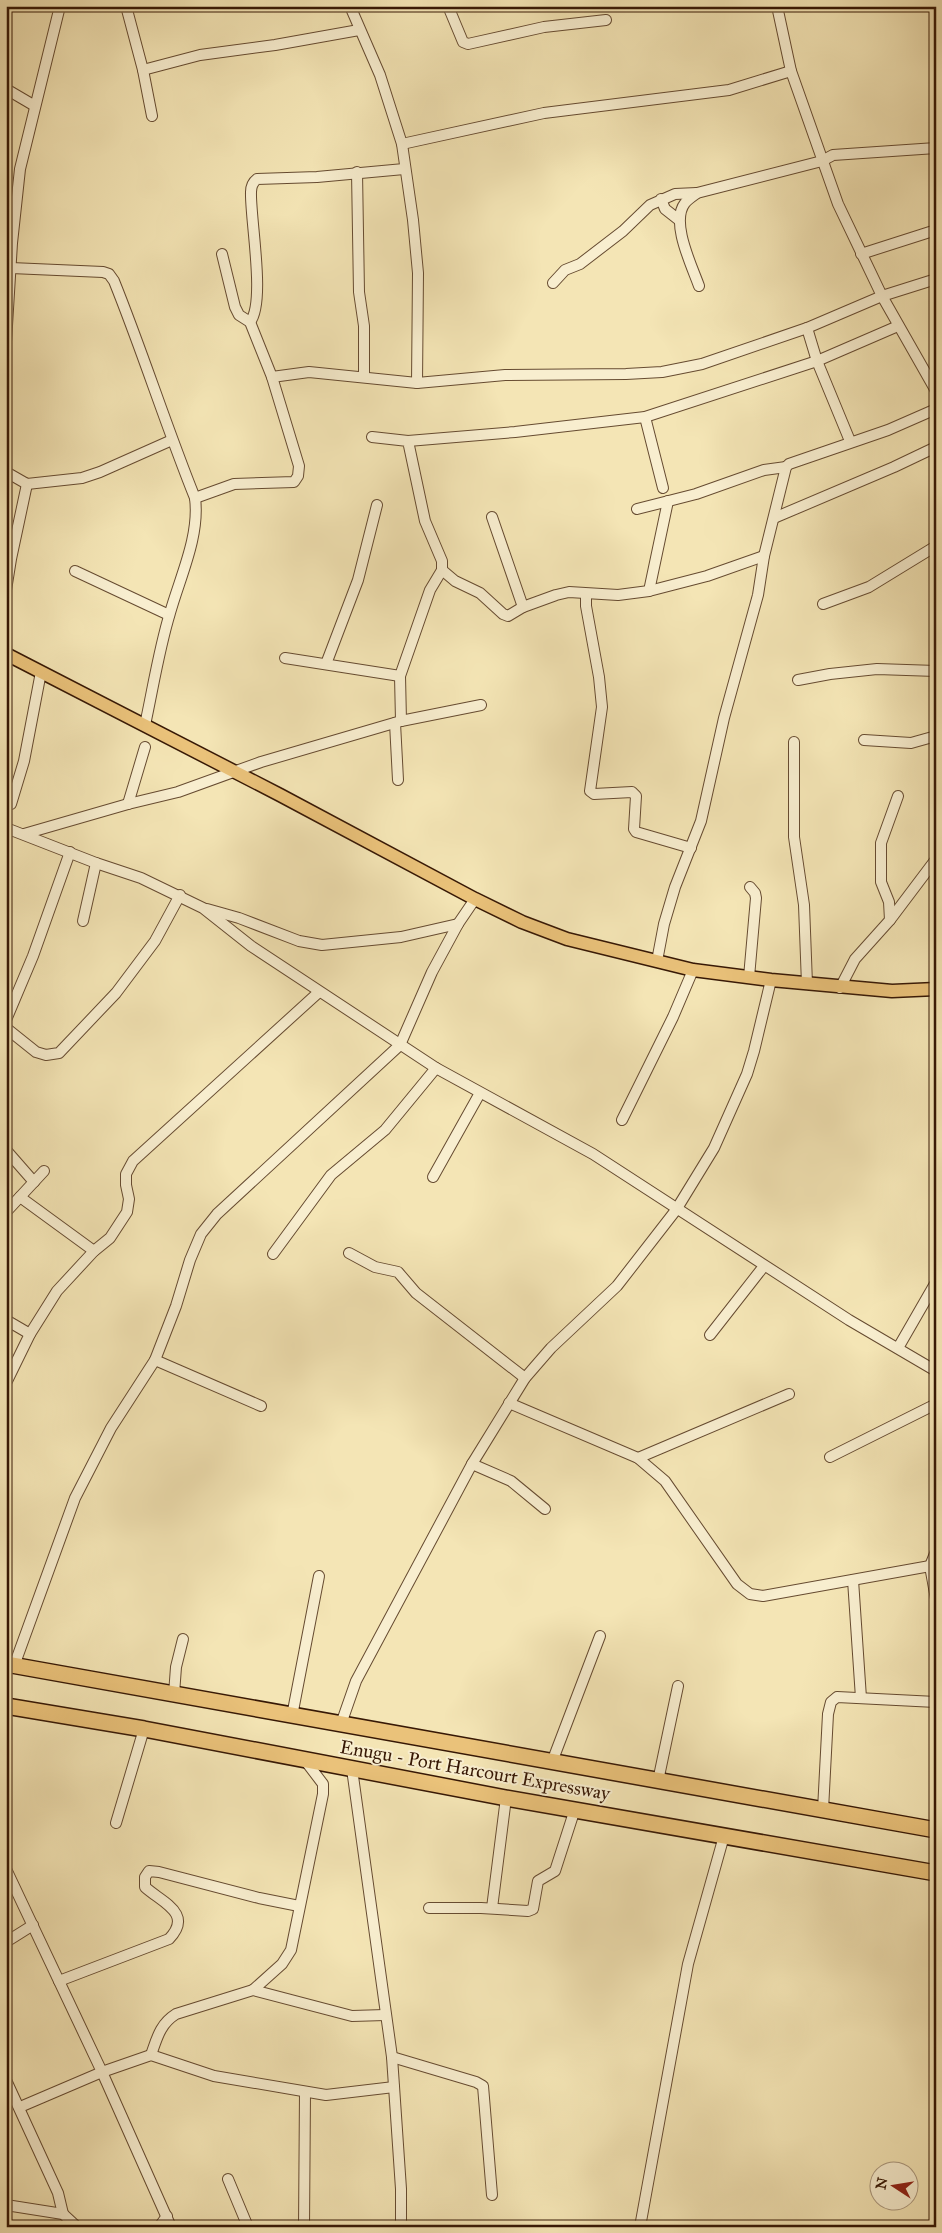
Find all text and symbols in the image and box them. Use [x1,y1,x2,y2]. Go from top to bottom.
street label: Enugu - Port Harcourt Expressway [338,1735,613,1806]
north arrow [870,2160,920,2210]
text: N [872,2176,891,2191]

